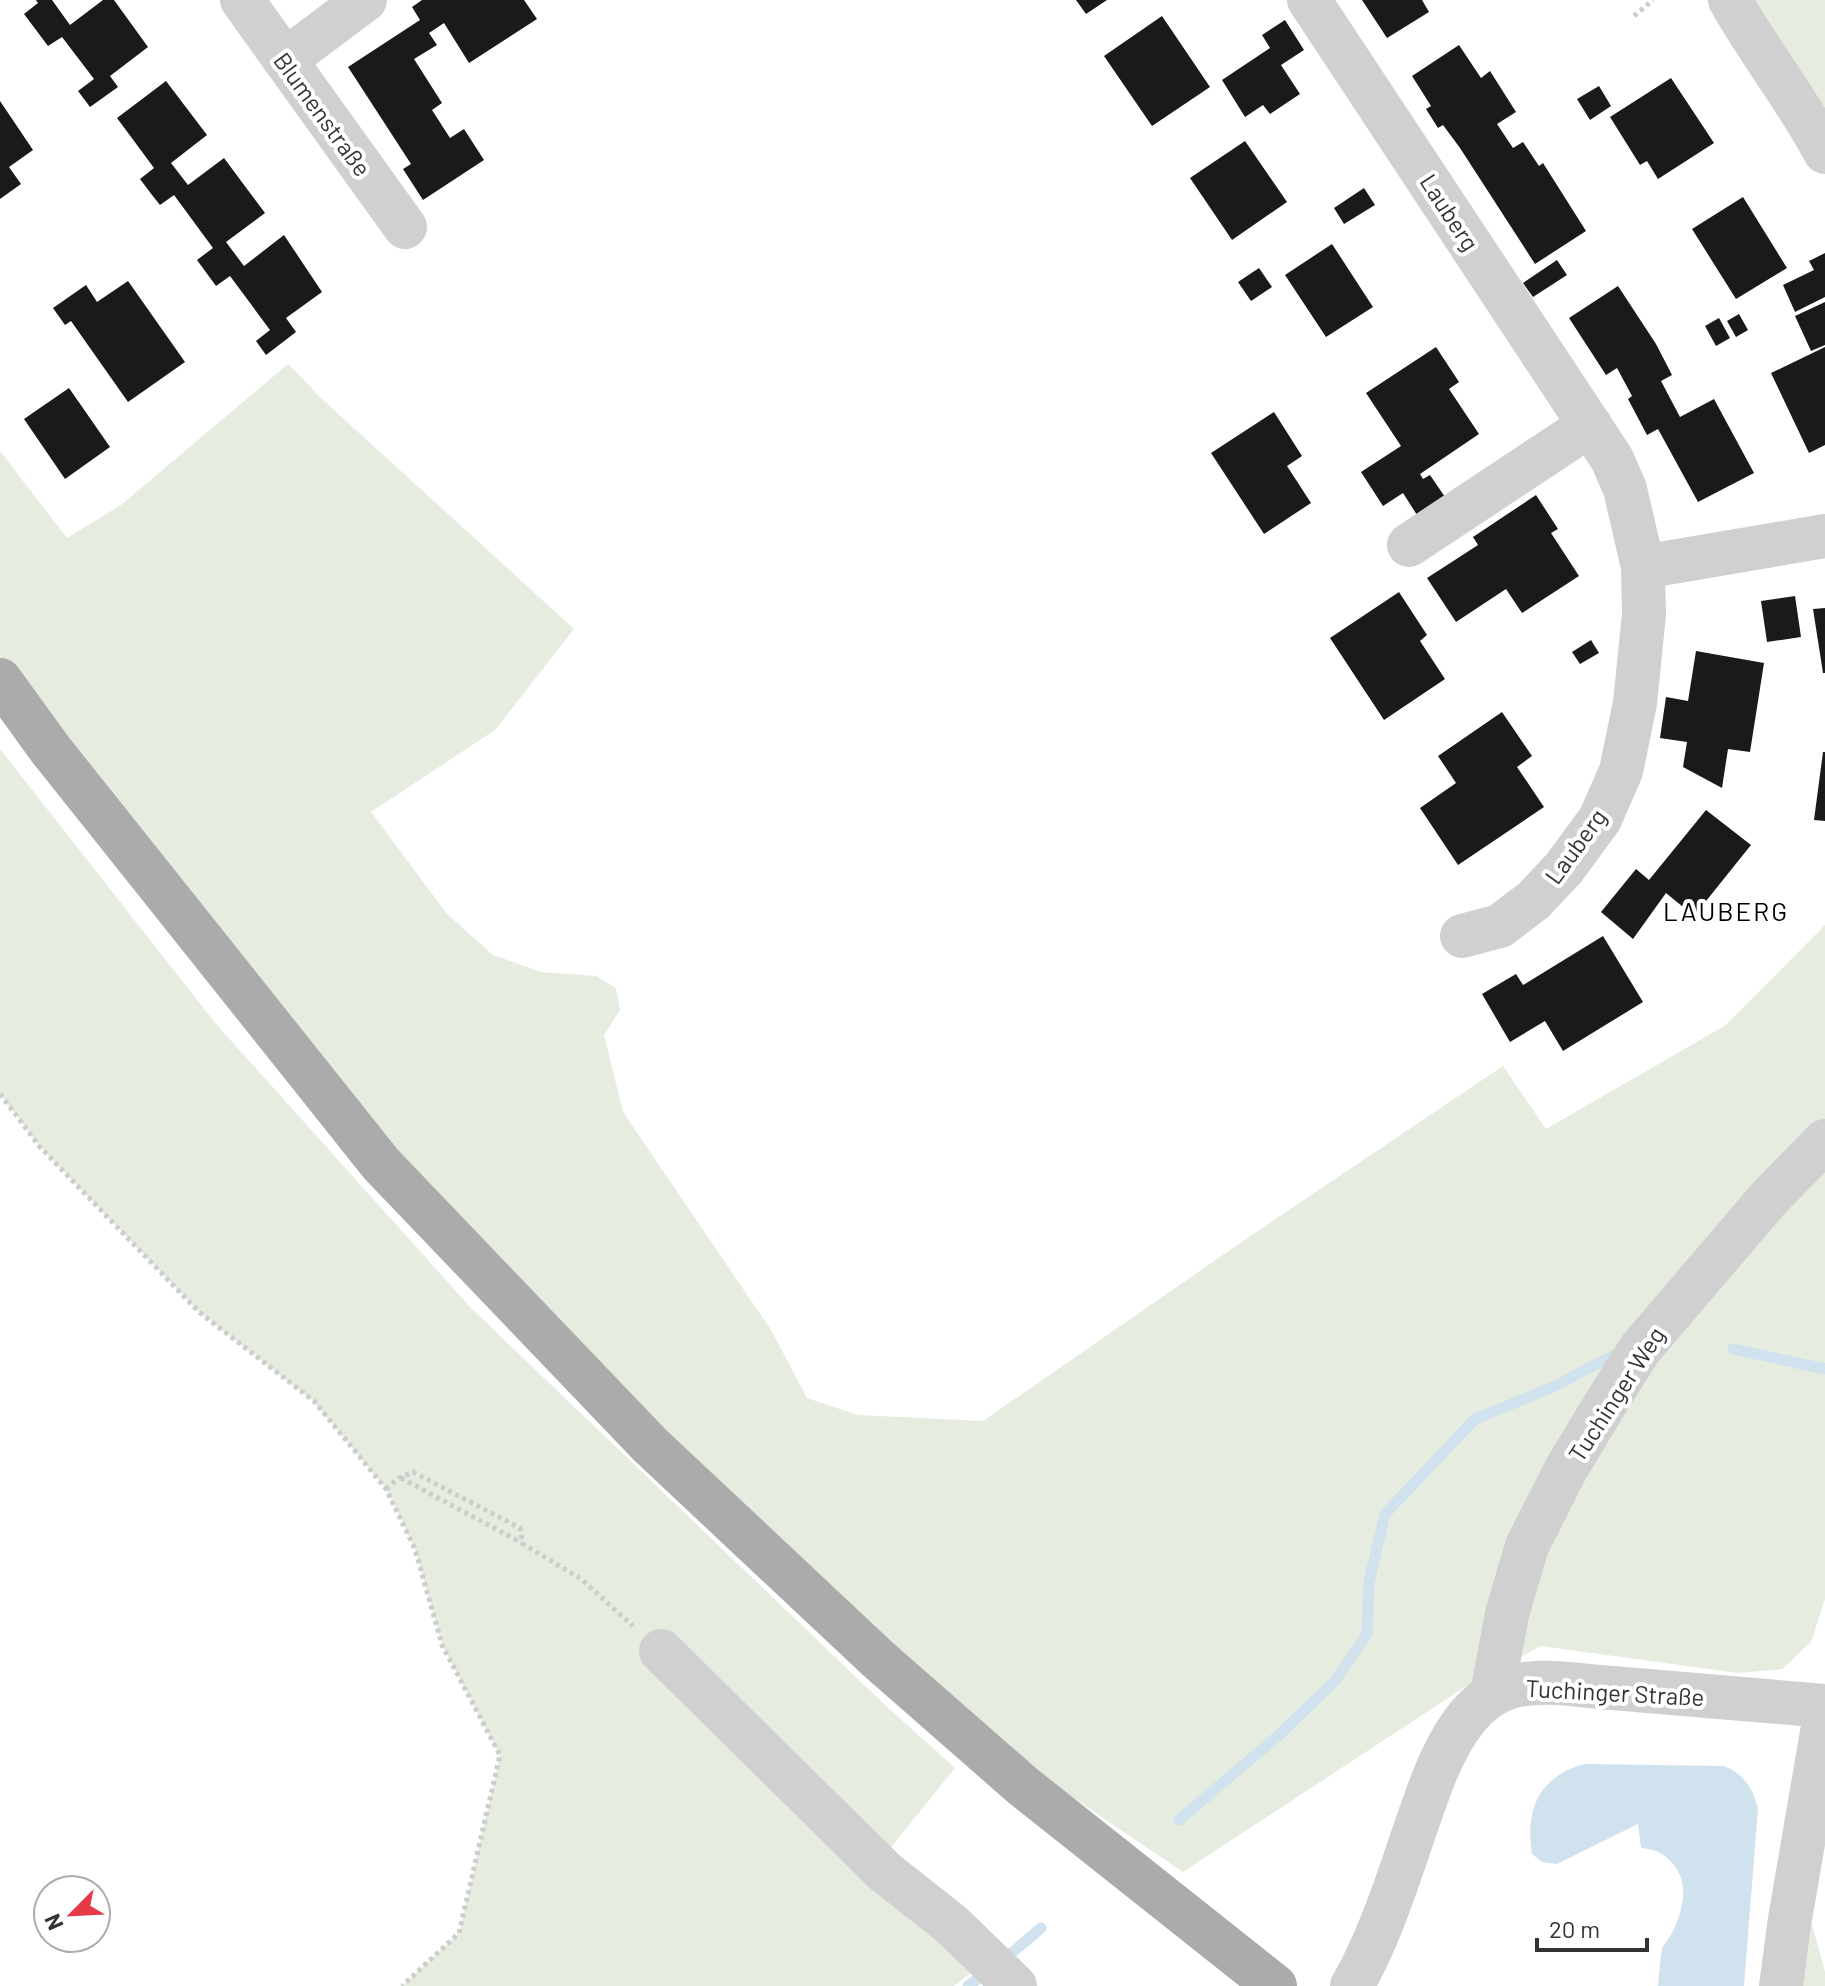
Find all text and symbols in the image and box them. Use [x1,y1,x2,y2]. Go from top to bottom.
street label: Blumenstraße [268,46,378,182]
street label: Lauberg [1414,168,1486,256]
street label: Lauberg [1538,803,1612,889]
district label: LAUBERG [1663,895,1789,926]
street label: Tuchinger Weg [1562,1321,1670,1467]
street label: Tuchinger Straße [1525,1673,1705,1711]
north arrow [32,1874,112,1954]
scale bar [1537,1902,1647,1952]
text: N [38,1911,68,1935]
text: 20 m [1549,1914,1600,1943]

